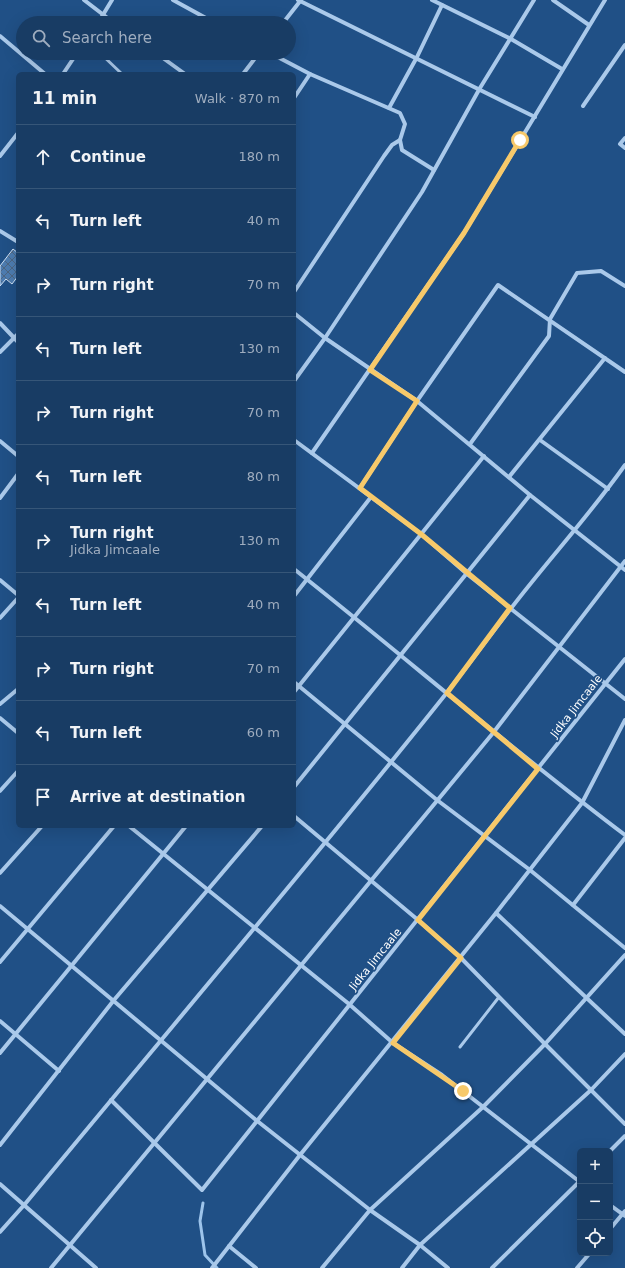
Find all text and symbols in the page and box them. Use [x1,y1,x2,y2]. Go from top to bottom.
search box [16,16,296,60]
icon: search [30,27,52,49]
text: Search here [62,29,152,47]
text: 11 min [32,88,97,108]
text: Walk · 870 m [195,91,280,106]
route start [511,131,529,149]
icon: ahead [32,146,54,168]
text: Continue [70,148,146,166]
text: 180 m [238,149,280,164]
icon: left [32,210,54,232]
text: Turn left [70,212,142,230]
text: 40 m [247,213,280,228]
icon: right [32,274,54,296]
text: Turn right [70,276,154,294]
text: 70 m [247,277,280,292]
icon: left [32,338,54,360]
text: Turn left [70,340,142,358]
text: 130 m [238,341,280,356]
icon: right [32,402,54,424]
text: Turn right [70,404,154,422]
text: 70 m [247,405,280,420]
icon: left [32,466,54,488]
text: Turn left [70,468,142,486]
text: 80 m [247,469,280,484]
text: Turn right [70,524,154,542]
icon: right [32,530,54,552]
text: 130 m [238,533,280,548]
text: Jidka Jimcaale [70,542,160,557]
icon: left [32,594,54,616]
text: Turn left [70,596,142,614]
text: 40 m [247,597,280,612]
icon: right [32,658,54,680]
text: Turn right [70,660,154,678]
text: 70 m [247,661,280,676]
street label: Jidka Jimcaale [547,672,605,741]
icon: left [32,722,54,744]
text: Turn left [70,724,142,742]
text: 60 m [247,725,280,740]
icon: arrive [32,786,54,808]
text: Arrive at destination [70,788,245,806]
street label: Jidka Jimcaale [346,925,405,994]
route end [454,1082,472,1100]
map controls [577,1148,613,1256]
button: + [577,1148,613,1184]
button: − [577,1184,613,1220]
button: locate [577,1220,613,1256]

